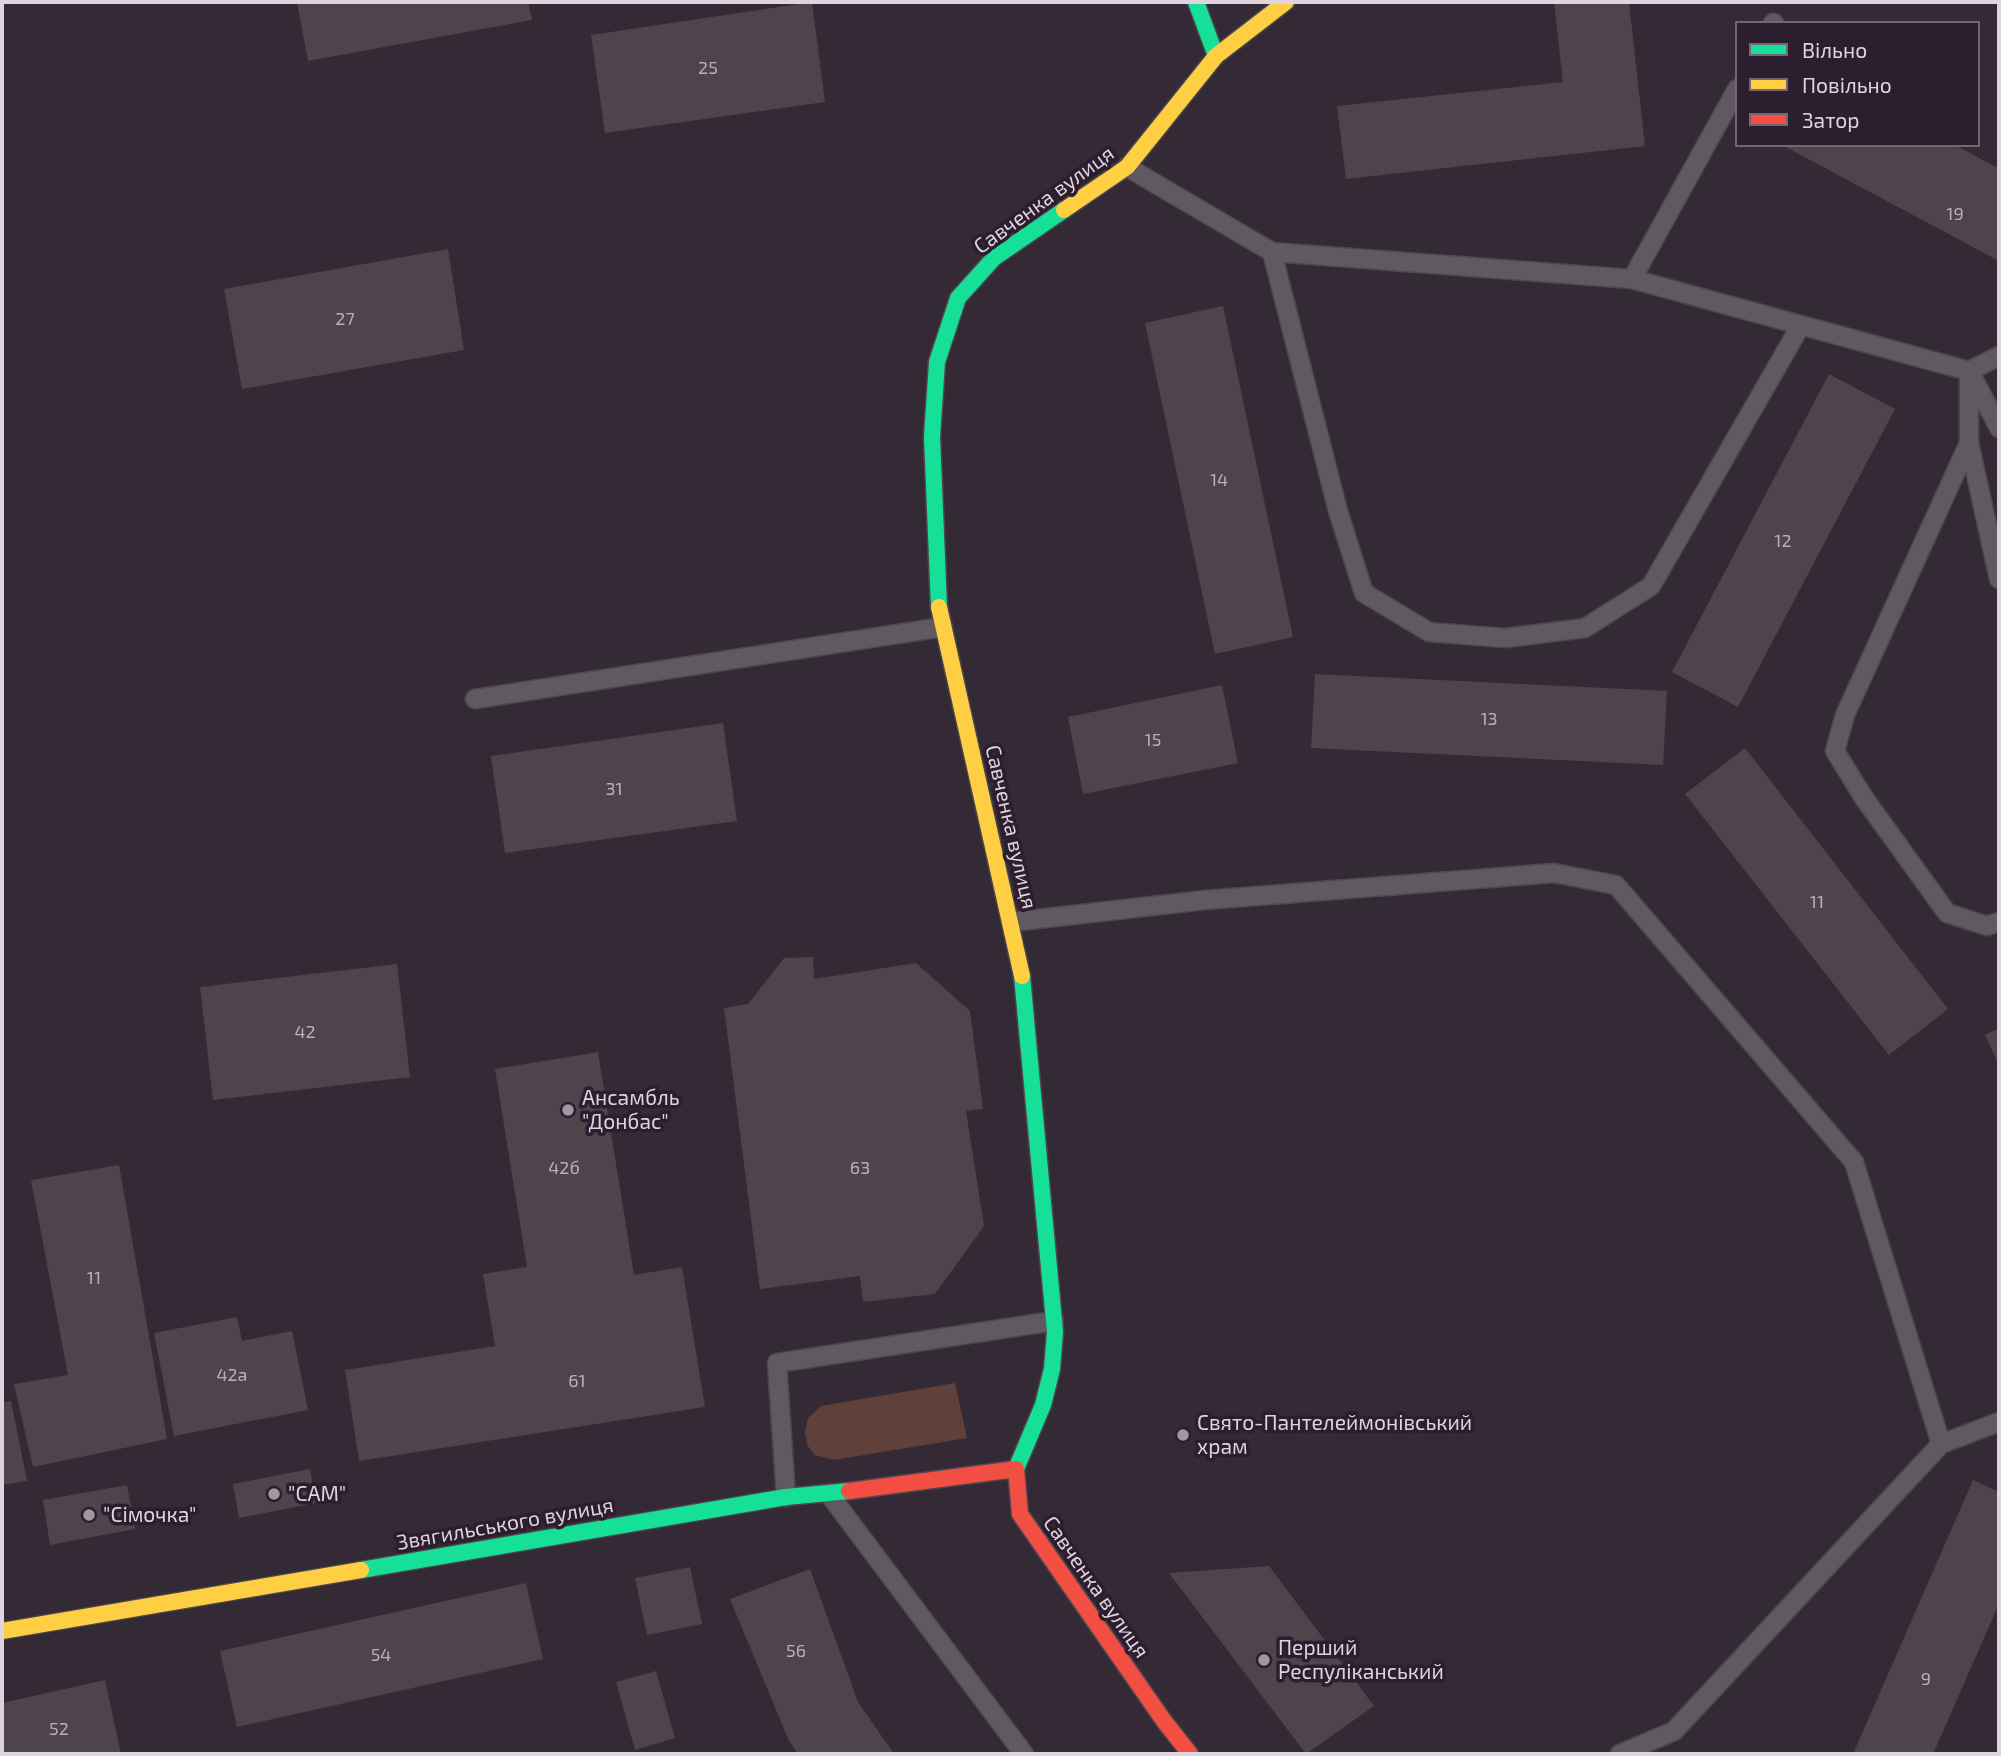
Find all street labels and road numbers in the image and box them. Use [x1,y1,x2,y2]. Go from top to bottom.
street label: Савченка вулиця [969,141,1119,259]
street label: Савченка вулиця [980,743,1042,911]
street label: Звягильського вулиця [395,1493,615,1555]
street label: Савченка вулиця [1038,1511,1154,1663]

